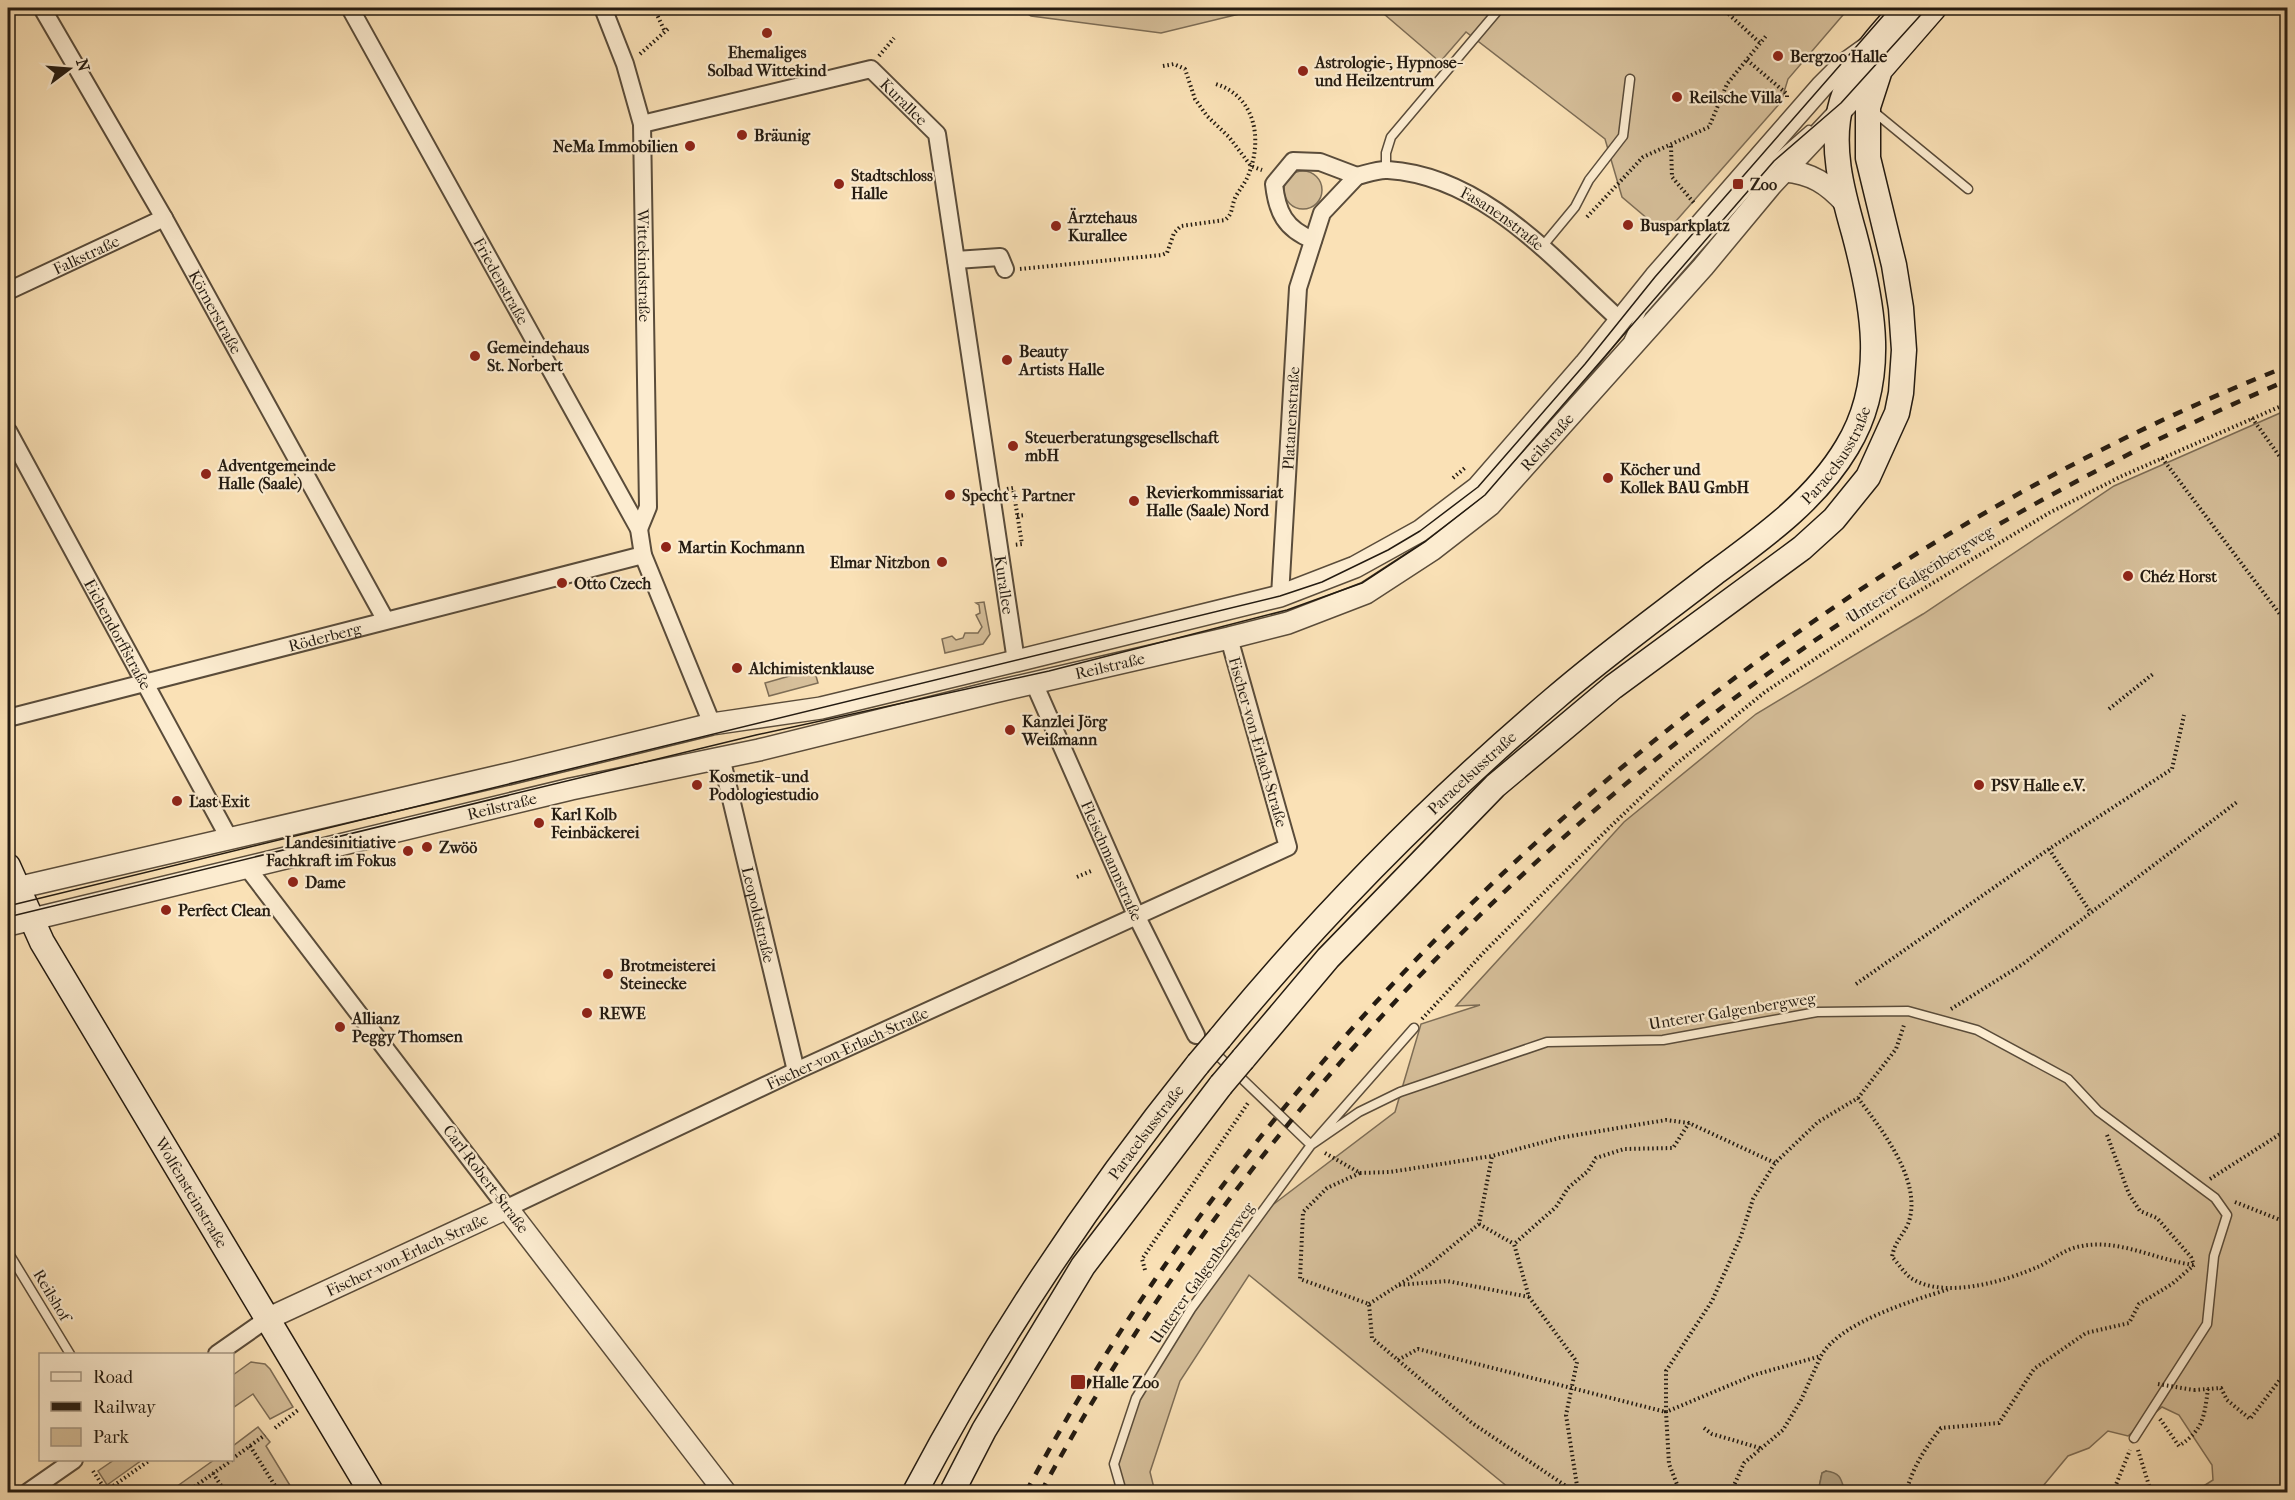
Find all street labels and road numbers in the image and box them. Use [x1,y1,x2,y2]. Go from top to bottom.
street label: Kurallee [876,74,932,129]
street label: Fasanenstraße [1457,182,1548,254]
street label: Wittekindstraße [634,208,655,322]
street label: Falkstraße [50,231,122,278]
street label: Friedenstraße [470,234,533,328]
street label: Körnerstraße [185,267,246,357]
street label: Platanenstraße [1278,366,1303,471]
street label: Paracelsusstraße [1797,404,1874,508]
street label: Reilstraße [1516,409,1578,474]
street label: Unterer Galgenbergweg [1843,521,1997,627]
street label: Kurallee [991,554,1018,616]
street label: Eichendorffstraße [81,575,156,693]
street label: Röderberg [286,618,364,655]
street label: Reilstraße [1073,648,1147,683]
street label: Fischer-von-Erlach-Straße [1225,655,1291,829]
street label: Paracelsusstraße [1423,727,1520,818]
street label: Reilstraße [465,788,539,823]
street label: Fleischmannstraße [1077,798,1147,924]
street label: Leopoldstraße [738,865,779,965]
street label: Unterer Galgenbergweg [1647,988,1817,1034]
street label: Fischer-von-Erlach-Straße [763,1003,931,1093]
street label: Paracelsusstraße [1104,1081,1188,1183]
street label: Carl-Robert-Straße [439,1121,533,1237]
street label: Wolfensteinstraße [151,1133,232,1251]
street label: Unterer Galgenbergweg [1146,1198,1258,1348]
street label: Fischer-von-Erlach-Straße [323,1209,491,1300]
street label: Reilshof [29,1266,77,1327]

